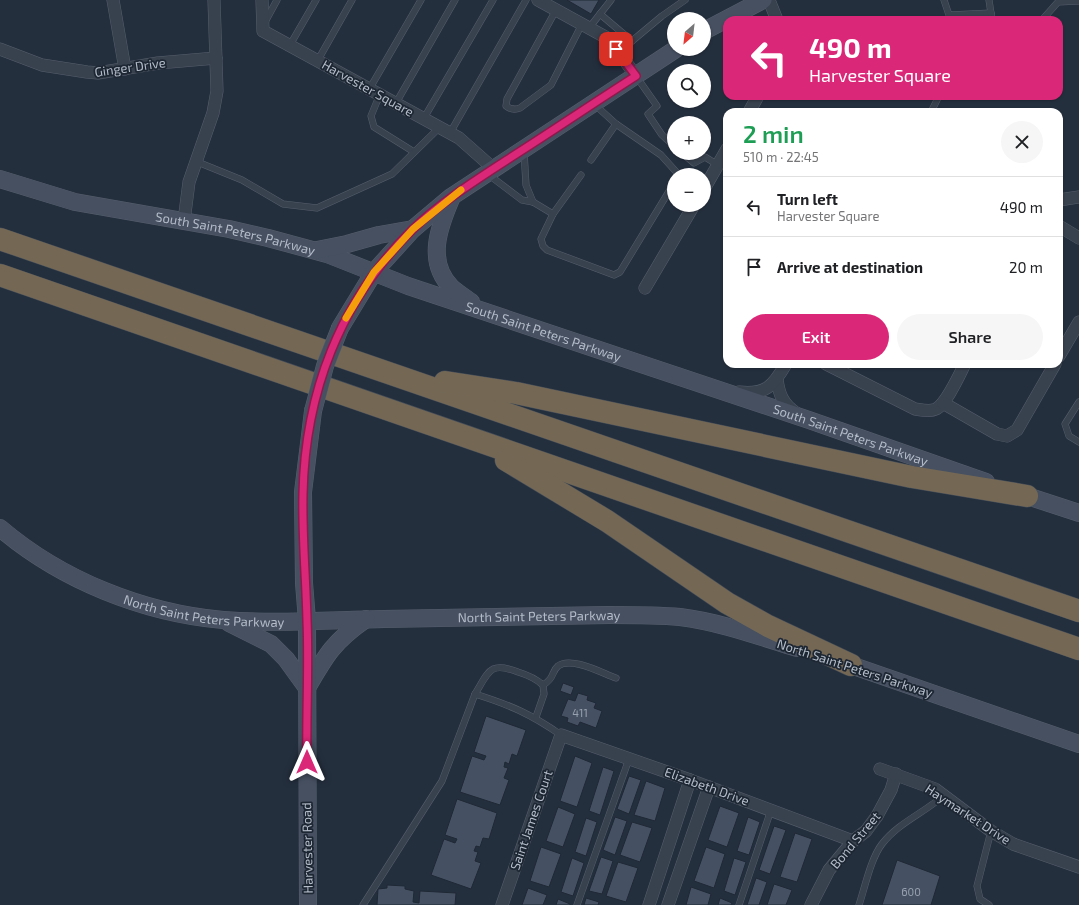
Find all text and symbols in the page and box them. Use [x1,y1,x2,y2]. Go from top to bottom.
north arrow [667,12,711,56]
map controls [667,12,711,212]
text: 490 m [809,30,892,64]
pin [599,32,633,66]
icon: left [743,32,795,84]
icon: arrive [605,38,627,60]
street label: Ginger Drive [93,54,167,80]
street label: Harvester Square [319,56,417,120]
button: search [667,64,711,108]
text: Harvester Square [809,64,951,86]
button: + [667,116,711,160]
text: 2 min [743,119,804,148]
button: close [1001,121,1043,163]
text: 510 m · 22:45 [743,149,819,165]
button: − [667,168,711,212]
text: Turn left [777,190,838,208]
icon: left [743,196,765,218]
text: 490 m [1000,198,1043,216]
street label: South Saint Peters Parkway [154,208,317,259]
text: Harvester Square [777,208,879,224]
icon: arrive [743,256,765,278]
text: Arrive at destination [777,258,923,276]
text: 20 m [1009,258,1043,276]
street label: South Saint Peters Parkway [464,298,624,365]
button: Exit [743,314,889,360]
button: Share [897,314,1043,360]
street label: South Saint Peters Parkway [771,401,930,469]
street label: North Saint Peters Parkway [122,591,285,630]
street label: North Saint Peters Parkway [457,607,621,625]
street label: North Saint Peters Parkway [775,635,935,701]
house number: 411 [572,706,588,719]
position arrow [286,741,328,783]
street label: Elizabeth Drive [663,763,751,809]
street label: Saint James Court [506,768,556,872]
street label: Haymarket Drive [922,780,1014,848]
street label: Harvester Road [298,802,316,894]
street label: Bond Street [827,808,883,872]
house number: 600 [901,885,921,898]

